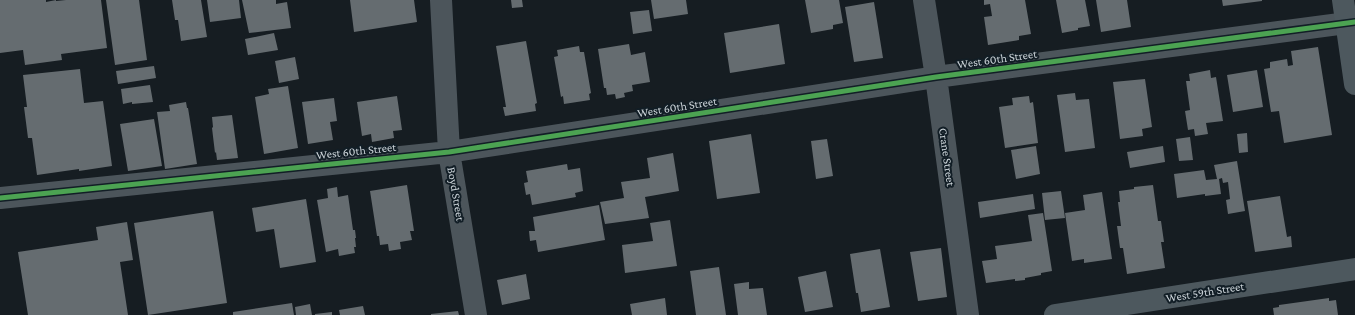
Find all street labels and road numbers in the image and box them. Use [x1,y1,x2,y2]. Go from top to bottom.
street label: West 60th Street [956,46,1039,72]
street label: West 60th Street [636,94,719,120]
street label: Crane Street [936,127,958,188]
street label: West 60th Street [315,140,398,162]
street label: Boyd Street [444,166,468,223]
street label: West 59th Street [1165,279,1246,305]

